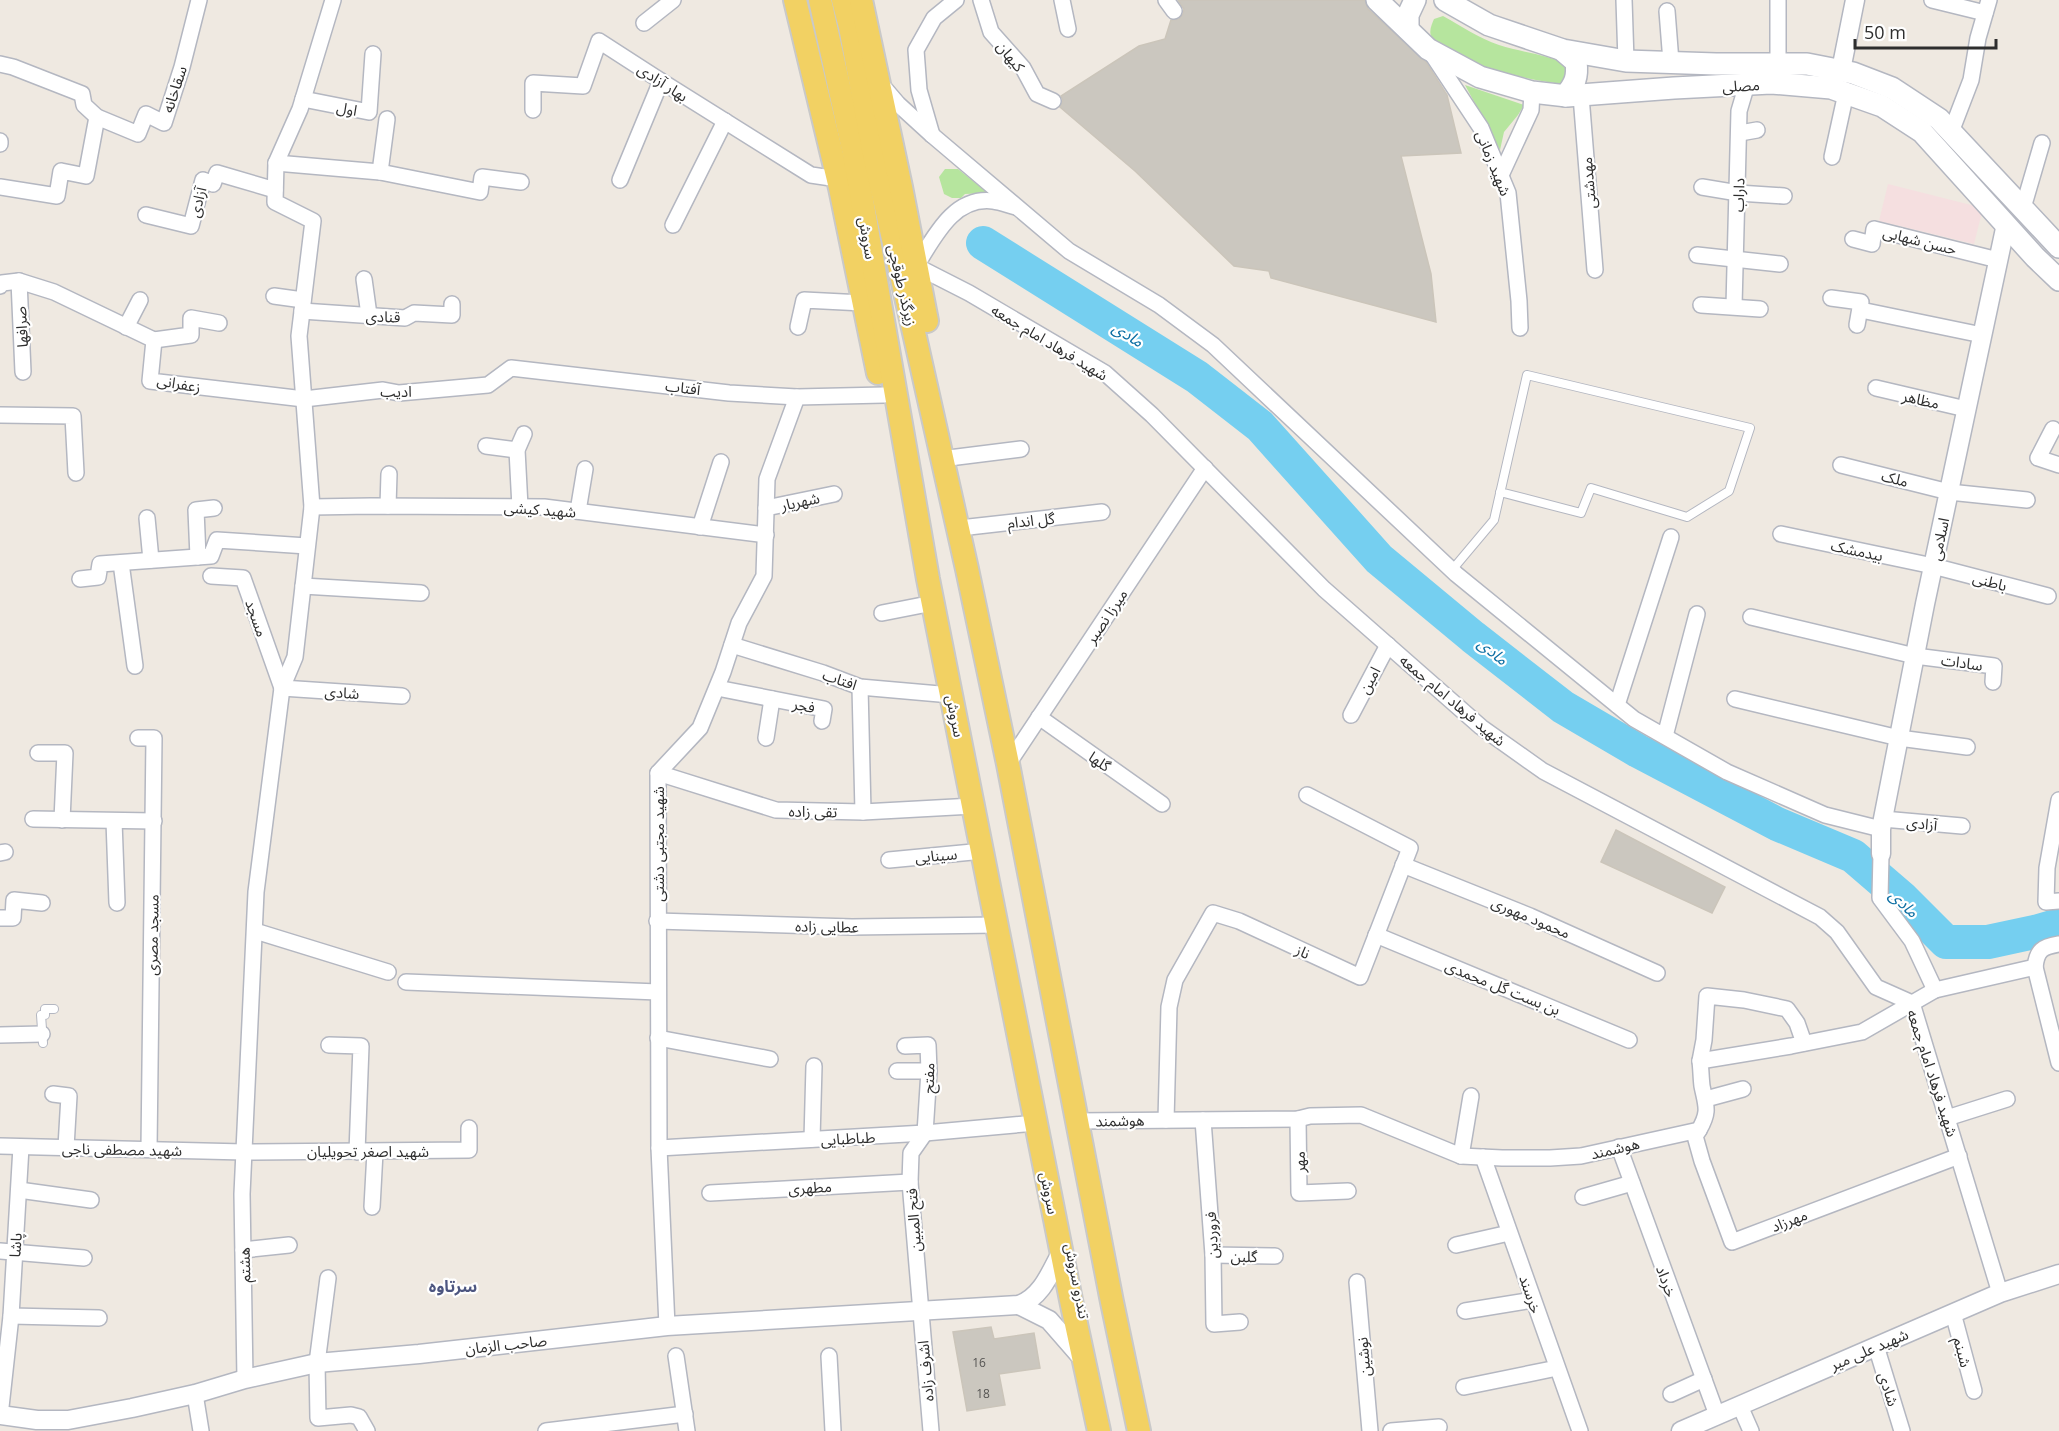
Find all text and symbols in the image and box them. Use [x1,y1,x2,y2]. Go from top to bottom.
scale bar [1855,12,1996,50]
text: 50 m [1864,20,1906,44]
street label: کیهان [993,36,1030,76]
street label: بهار آزادی [634,58,692,106]
street label: سقاخانه [157,63,191,115]
street label: مصلی [1722,74,1760,96]
street label: اول [335,96,359,120]
street label: شهید زمانی [1472,127,1516,199]
street label: مهدشتی [1576,156,1600,210]
street label: داراب [1727,177,1749,213]
street label: آزادی [184,184,211,219]
street label: سروش [854,215,882,261]
street label: حسن شهابی [1881,221,1959,259]
street label: زیرگذر طوقچی [883,242,922,328]
street label: شهید فرهاد امام جمعه [987,299,1112,387]
street label: قنادی [365,305,401,327]
street label: صرافها [10,306,32,348]
water label: مادی [1108,316,1148,352]
street label: زعفرانی [155,369,203,397]
street label: آفتاب [664,375,702,399]
street label: ادیب [380,381,412,401]
street label: مظاهر [1900,385,1941,413]
street label: ملک [1879,465,1911,491]
street label: شهریار [778,487,821,515]
street label: شهید کیشی [503,496,577,522]
street label: گل اندام [1006,507,1057,534]
street label: اسلامی [1925,516,1953,562]
street label: بیدمشک [1829,535,1885,565]
street label: باطنی [1971,567,2009,595]
street label: میرزا نصیر [1080,585,1132,648]
street label: مسجد [241,597,273,639]
water label: مادی [1473,632,1513,670]
street label: سادات [1940,649,1984,675]
street label: شهید فرهاد امام جمعه [1395,650,1510,752]
street label: امین [1354,663,1384,697]
street label: افتاب [820,664,860,694]
street label: شادی [324,681,360,703]
street label: فجر [790,693,817,717]
street label: سروش [942,693,970,739]
street label: گلها [1085,746,1116,776]
street label: شهید مجتبی دشتی [648,786,668,902]
street label: تقی زاده [788,801,838,821]
street label: آزادی [1906,811,1939,835]
street label: سینایی [914,843,958,867]
water label: مادی [1884,884,1924,923]
street label: محمود مهوری [1489,891,1573,943]
street label: مسجد مصری [141,894,163,976]
street label: عطایی زاده [795,915,860,937]
street label: ناز [1292,939,1314,963]
street label: بن بست گل محمدی [1442,955,1564,1019]
street label: شهید فرهاد امام جمعه [1901,1007,1963,1140]
street label: مفتح [918,1063,941,1094]
street label: هوشمند [1095,1110,1145,1130]
street label: طباطبایی [820,1127,876,1149]
street label: هوشمند [1589,1133,1641,1163]
street label: شهید مصطفی ناجی [62,1138,183,1160]
street label: شهید اصغر تحویلیان [307,1141,429,1161]
street label: مهر [1289,1151,1309,1174]
street label: سروش [1036,1170,1064,1216]
street label: مطهری [788,1176,832,1198]
street label: فتح المبین [901,1187,928,1253]
street label: مهرزاد [1768,1204,1810,1236]
street label: فروردین [1200,1211,1222,1259]
street label: پاشا [4,1232,27,1258]
street label: تندرو سروش [1061,1242,1095,1320]
street label: گلبن [1230,1246,1258,1266]
street label: هشتم [234,1247,256,1283]
street label: خرداد [1652,1262,1682,1300]
street label: خرسند [1515,1272,1547,1316]
district label: سرتاوه [429,1275,477,1297]
street label: شهید علی میر [1826,1323,1911,1375]
street label: صاحب الزمان [464,1330,548,1358]
street label: شبنم [1947,1335,1977,1370]
street label: نوشین [1351,1336,1375,1378]
street label: اشرف زاده [912,1340,938,1402]
house number: 16 [972,1354,986,1371]
street label: شادی [1874,1369,1904,1409]
house number: 18 [976,1385,990,1402]

